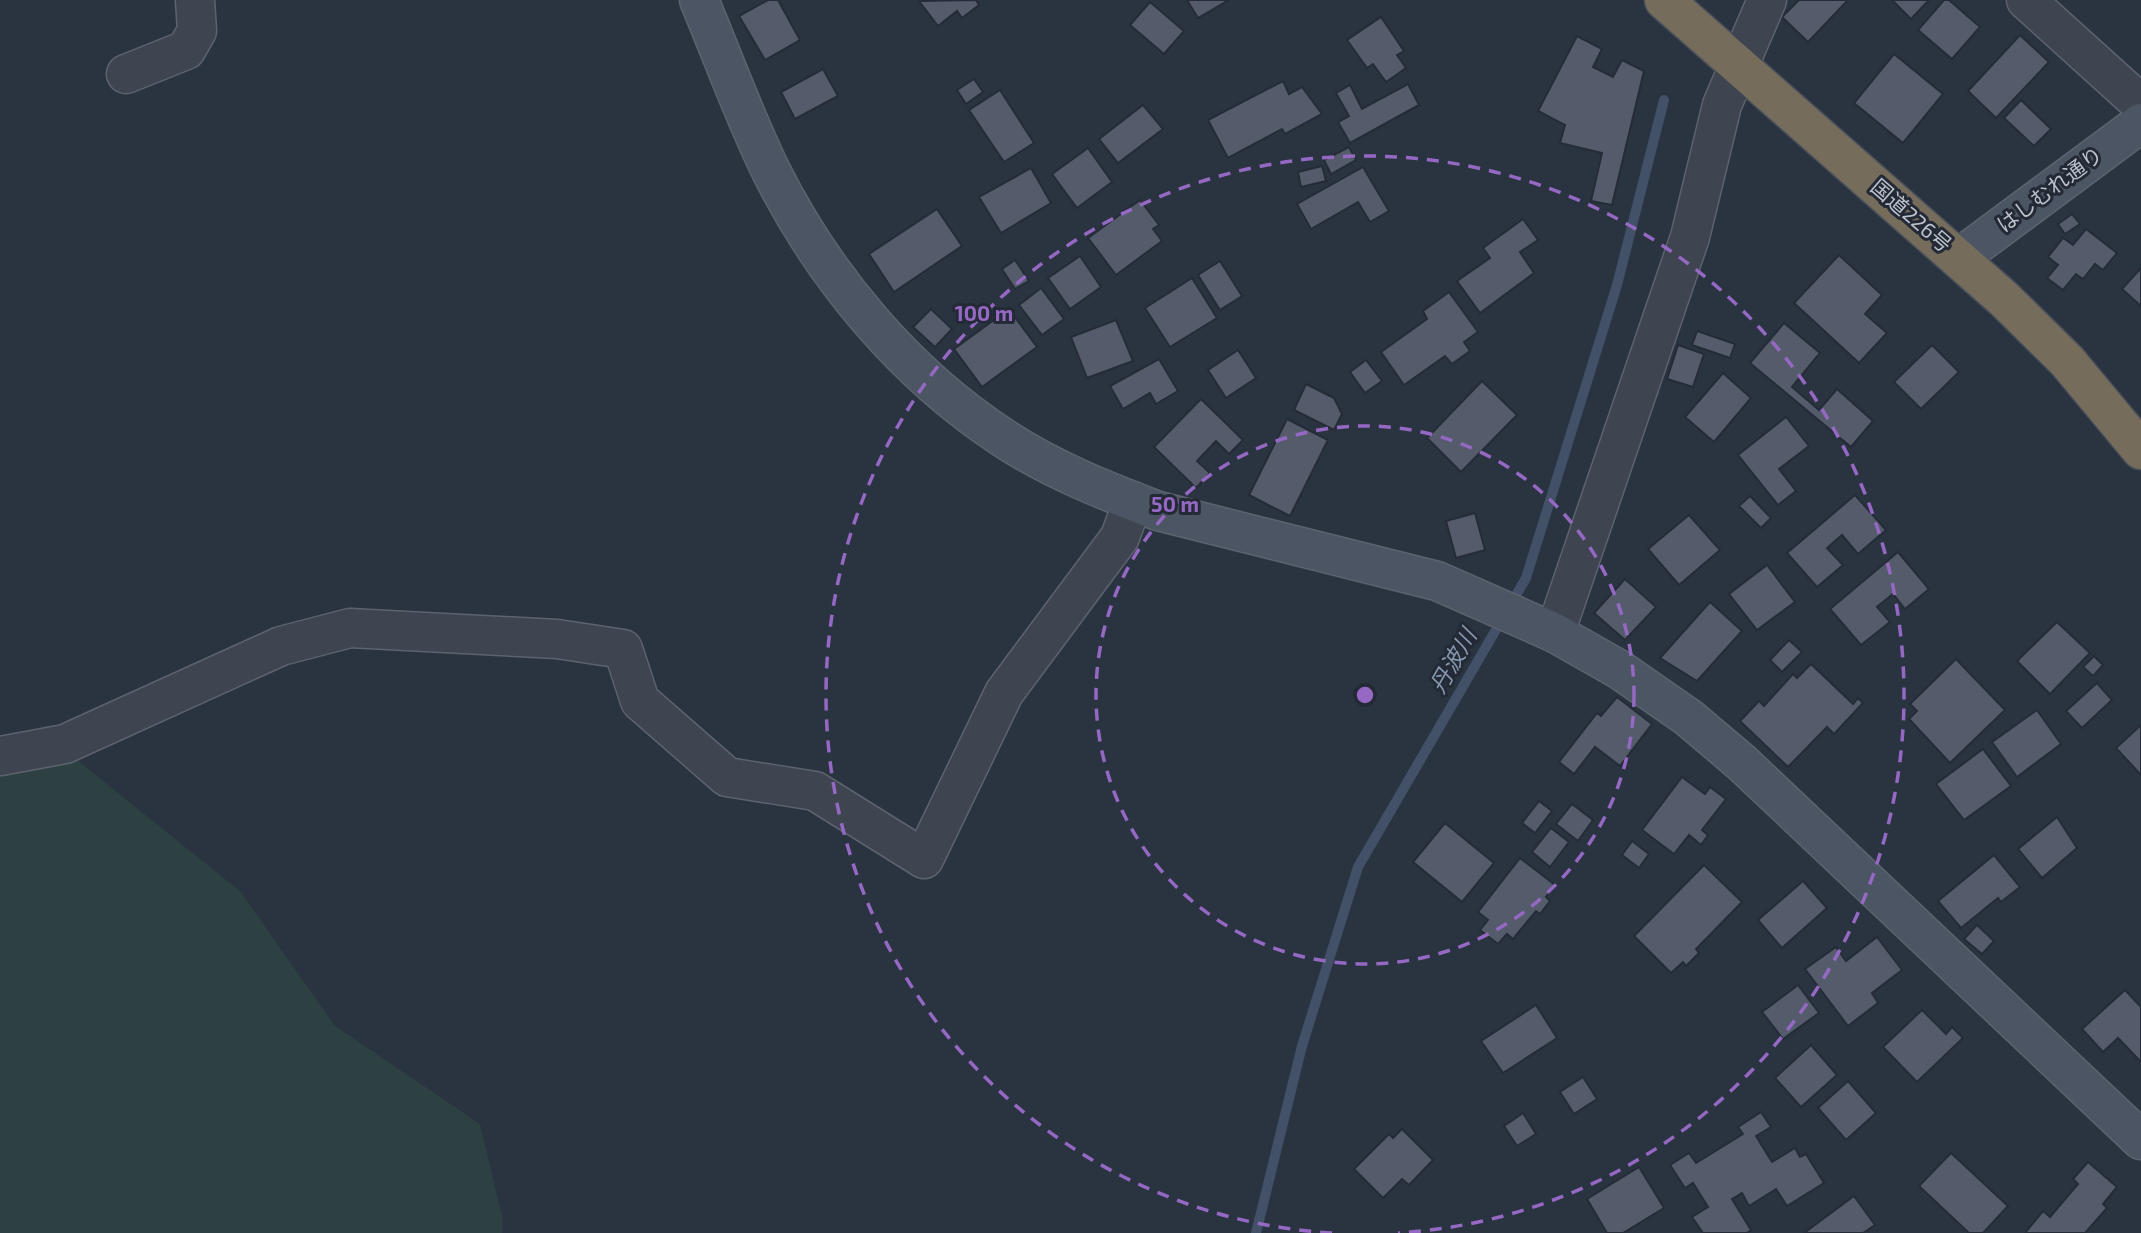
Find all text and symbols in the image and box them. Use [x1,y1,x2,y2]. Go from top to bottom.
street label: はしむれ通り [1991,141,2107,237]
street label: 国道226号 [1867,173,1957,257]
text: 100 m [955,300,1013,325]
text: 50 m [1151,491,1199,516]
water label: 丹波川 [1423,621,1483,697]
centre of rings [1353,683,1377,707]

